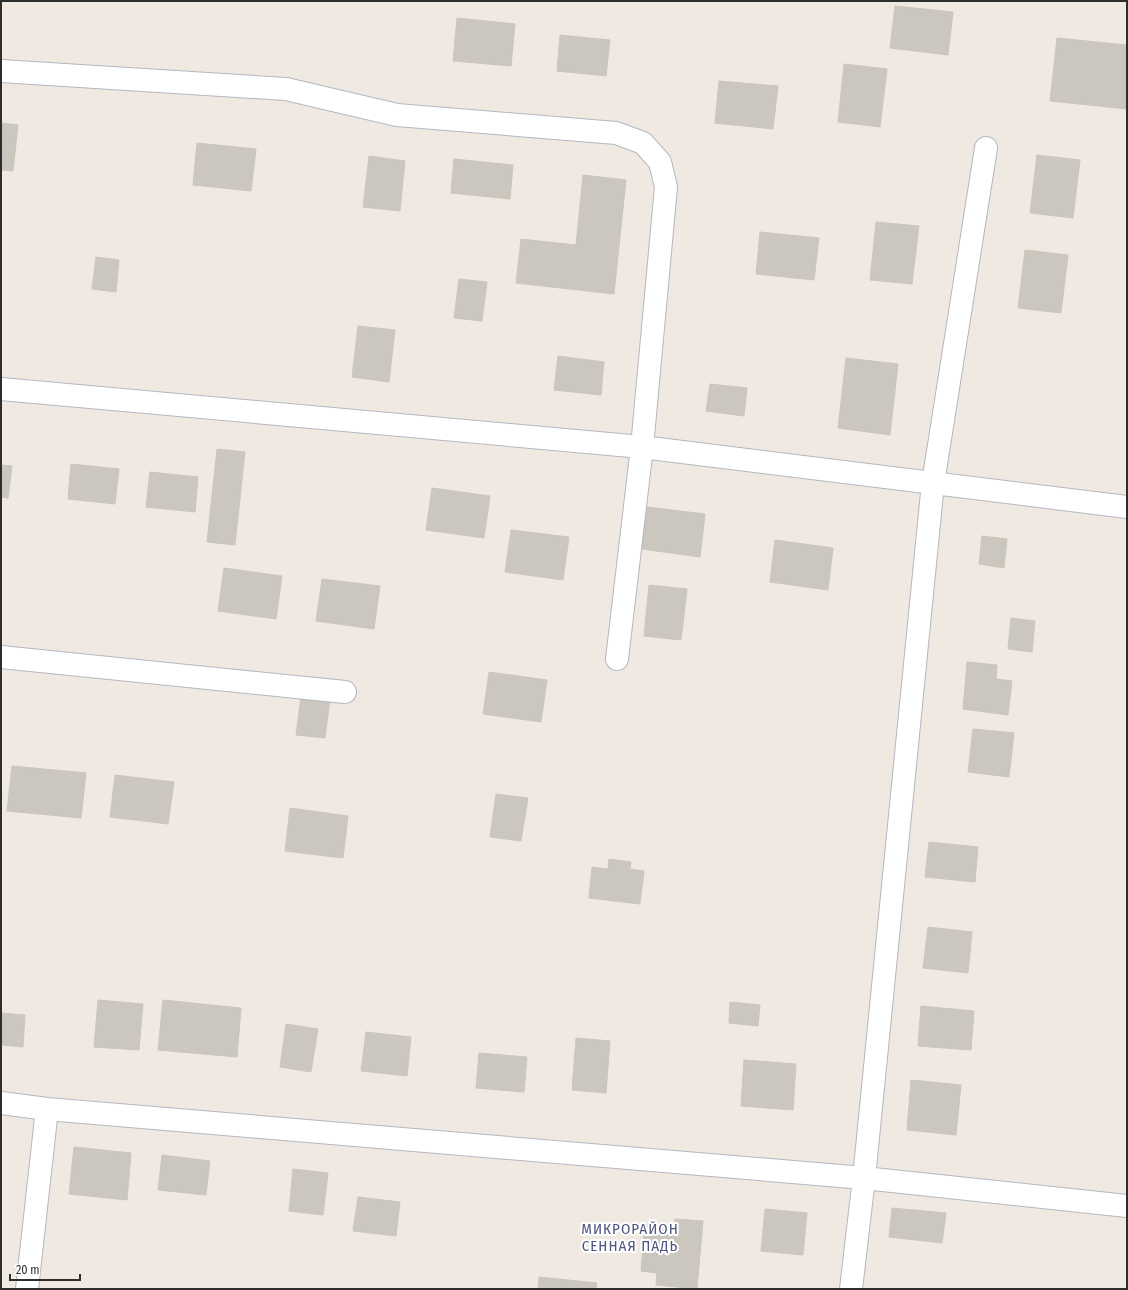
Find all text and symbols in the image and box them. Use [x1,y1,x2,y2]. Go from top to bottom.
district label: МИКРОРАЙОН СЕННАЯ ПАДЬ [581,1220,679,1255]
scale bar [10,1256,80,1282]
text: 20 m [16,1263,40,1277]

